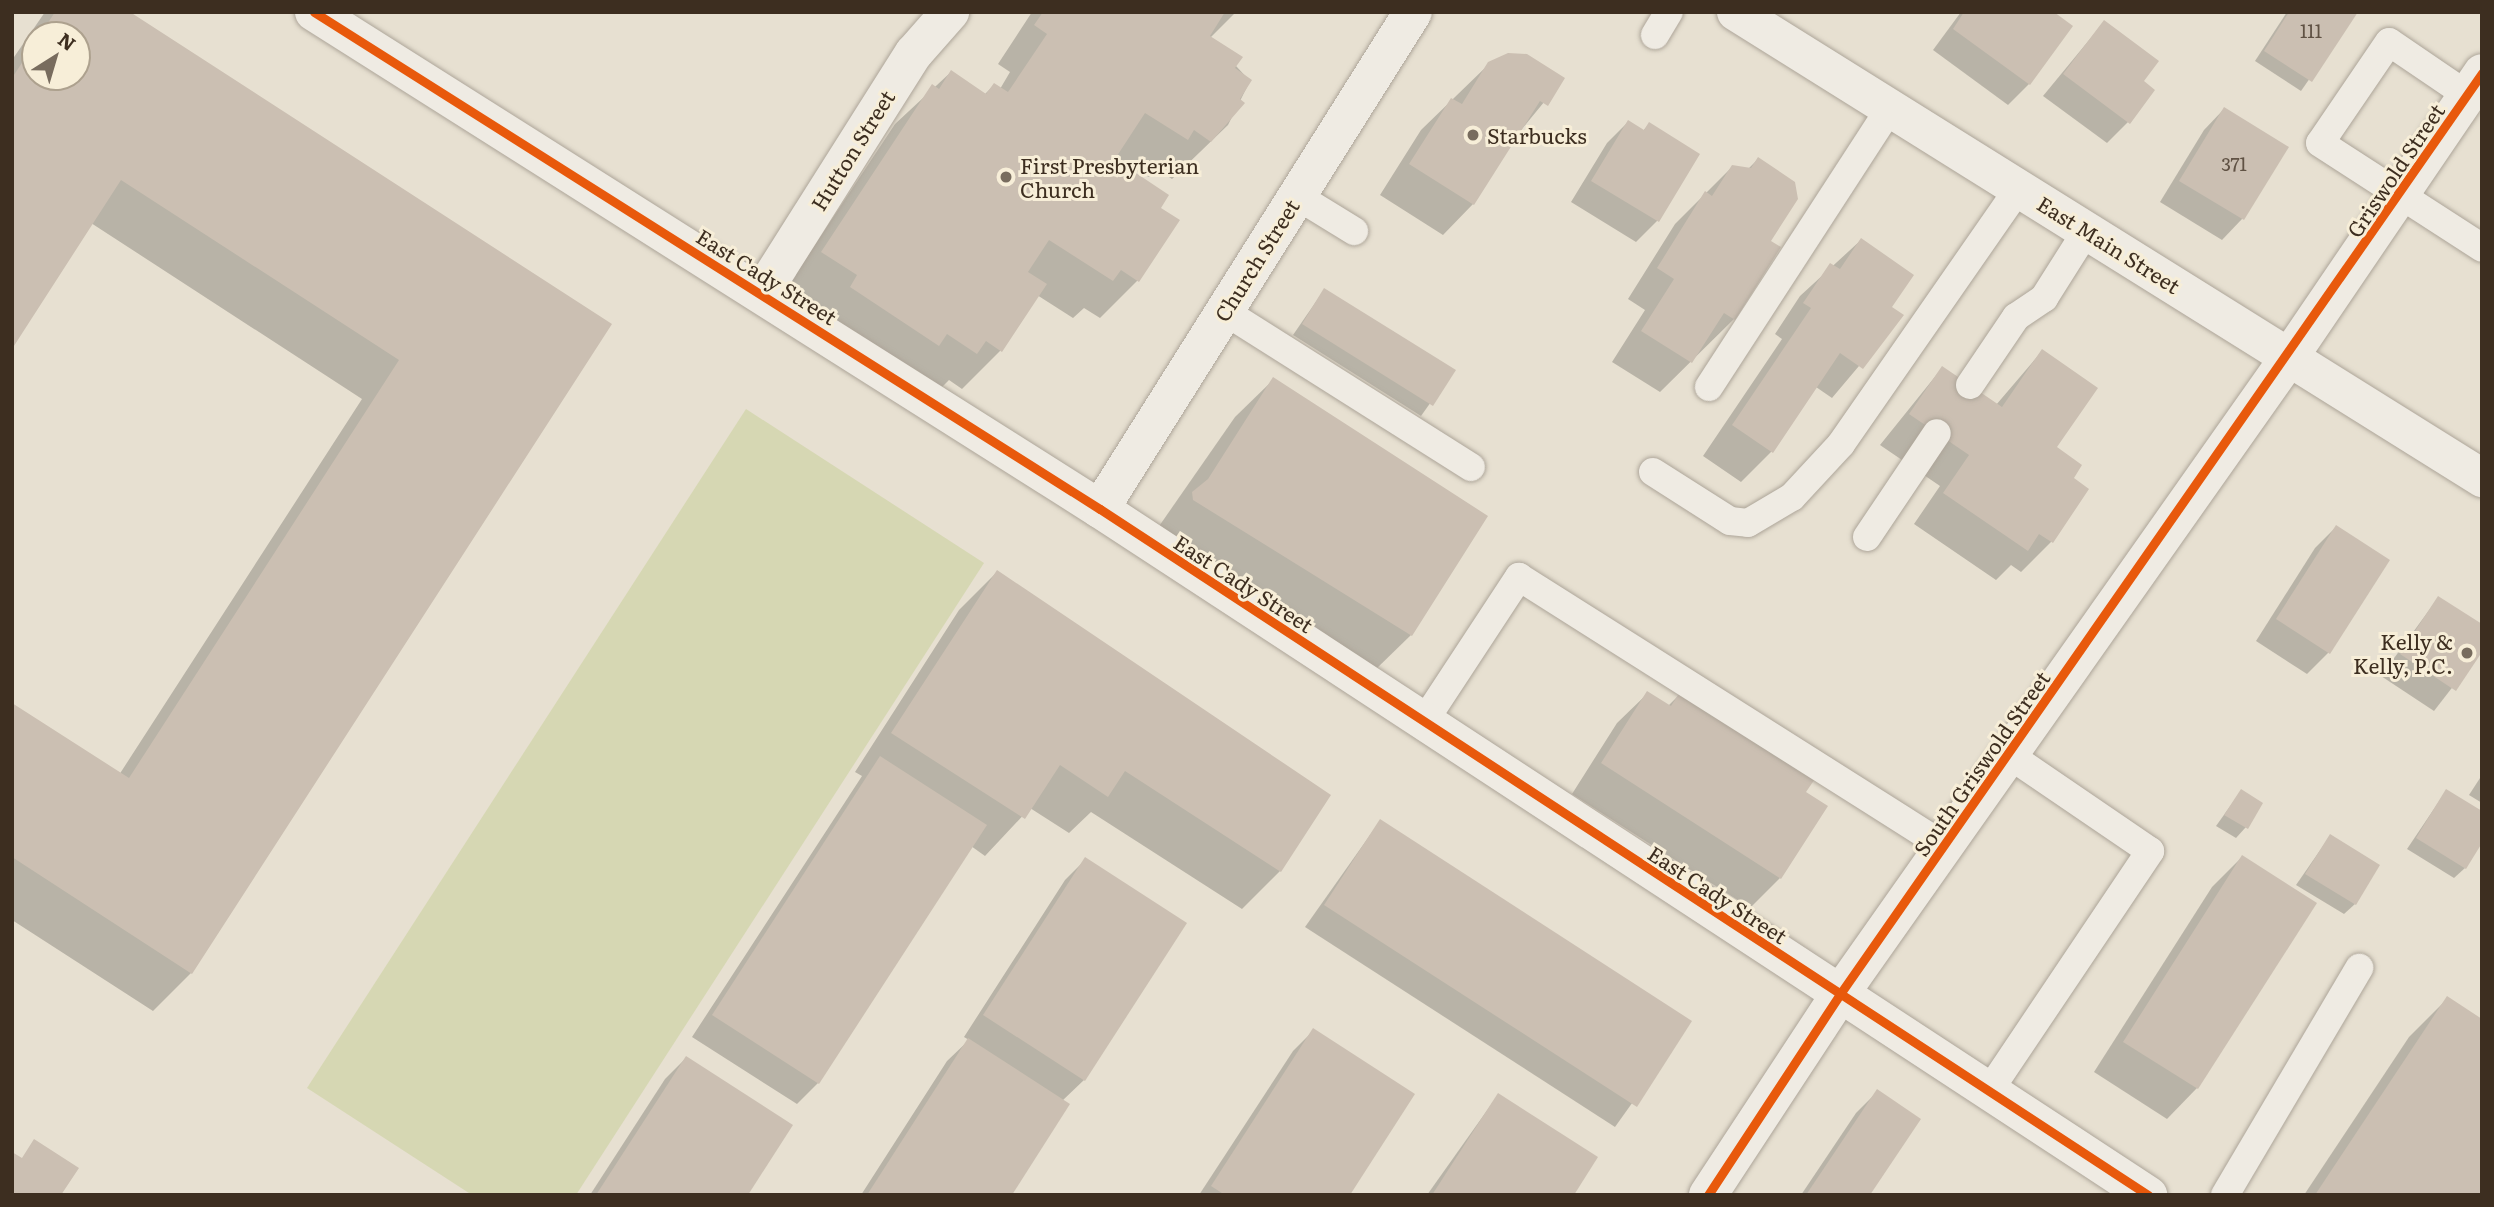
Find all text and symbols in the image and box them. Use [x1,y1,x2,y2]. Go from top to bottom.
house number: 111 [2300,20,2322,42]
north arrow [21,21,91,91]
text: N [53,25,82,57]
street label: Hutton Street [805,85,899,215]
street label: Griswold Street [2341,98,2449,242]
place label: Starbucks [1487,122,1587,148]
marker: Starbucks [1465,127,1481,143]
place label: First Presbyterian Church [1020,152,1199,202]
house number: 371 [2221,153,2247,175]
marker: First Presbyterian Church [998,169,1014,185]
street label: East Main Street [2033,190,2185,298]
street label: Church Street [1208,194,1304,326]
street label: East Cady Street [692,223,842,329]
street label: East Cady Street [1170,529,1318,637]
place label: Kelly & Kelly, P.C. [2353,628,2453,678]
marker: Kelly & Kelly, P.C. [2459,645,2475,661]
street label: South Griswold Street [1908,666,2054,860]
street label: East Cady Street [1644,840,1792,948]

